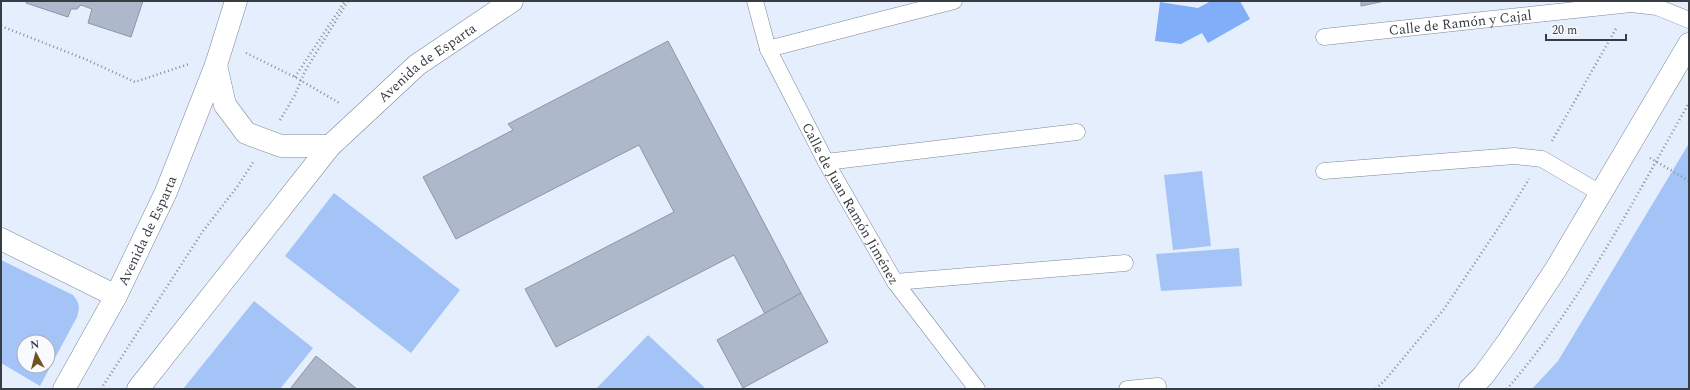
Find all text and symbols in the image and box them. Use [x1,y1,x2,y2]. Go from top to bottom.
street label: Calle de Ramón y Cajal [1388,4,1533,40]
scale bar [1546,16,1626,42]
street label: Avenida de Esparta [373,18,480,107]
text: 20 m [1552,21,1577,40]
street label: Calle de Juan Ramón Jiménez [797,119,905,288]
street label: Avenida de Esparta [112,172,182,289]
north arrow [16,334,56,374]
text: N [29,336,40,354]

